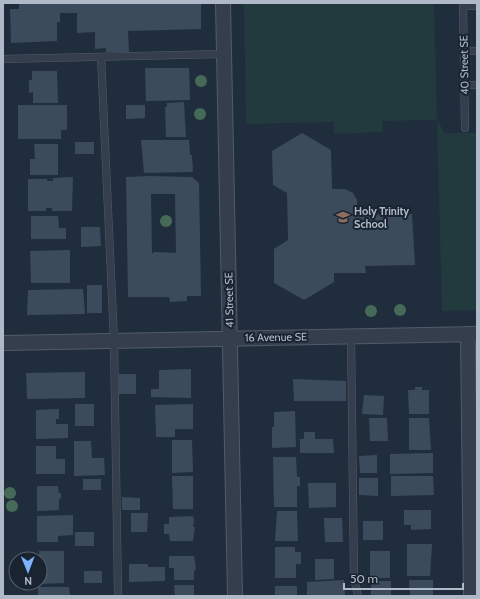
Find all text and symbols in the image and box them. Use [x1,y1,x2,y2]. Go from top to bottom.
street label: 40 Street SE [456,35,472,95]
place label: Holy Trinity School [354,204,409,231]
school or university icon: Holy Trinity School [335,209,351,225]
street label: 41 Street SE [222,272,236,328]
street label: 16 Avenue SE [245,329,307,345]
north arrow [8,551,48,591]
scale bar [344,565,463,591]
text: 50 m [350,571,378,586]
text: N [24,574,32,588]

